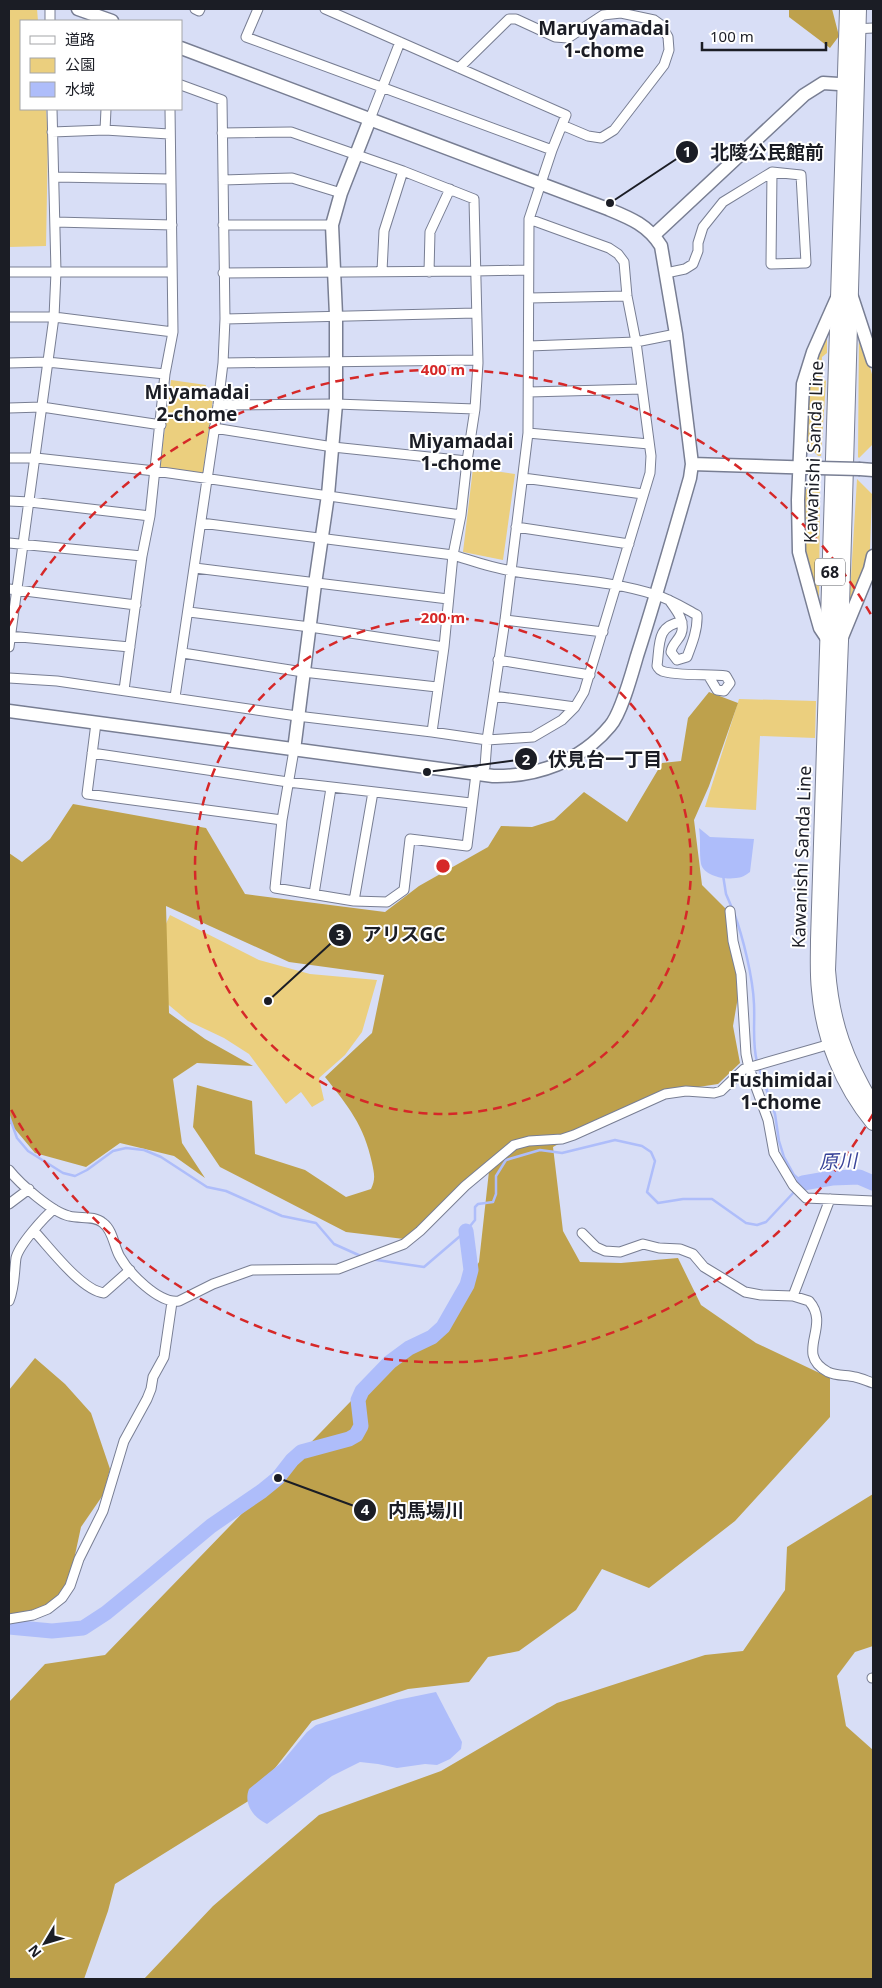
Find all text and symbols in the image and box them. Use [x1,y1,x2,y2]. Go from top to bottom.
district label: Maruyamadai 1-chome [538,15,670,63]
legend [20,20,182,110]
scale bar [702,20,826,52]
text: 100 m [710,26,754,46]
text: 道路 [65,29,95,49]
text: 公園 [65,54,95,74]
text: 水域 [65,79,95,99]
callout: 北陵公民館前 [675,135,834,169]
text: 北陵公民館前 [710,139,824,165]
text: 1 [683,141,691,161]
text: 400 m [421,359,465,379]
street label: Kawanishi Sanda Line [798,360,828,544]
district label: Miyamadai 2-chome [145,379,249,427]
district label: Miyamadai 1-chome [409,428,513,476]
road number: 68 [815,558,845,586]
text: 200 m [421,607,465,627]
callout: 伏見台一丁目 [513,742,672,776]
text: 伏見台一丁目 [548,746,662,772]
text: 2 [522,749,531,769]
street label: Kawanishi Sanda Line [786,765,816,949]
centre of rings [434,857,452,875]
callout: アリスGC [328,918,456,952]
text: アリスGC [363,921,445,947]
text: 3 [336,924,344,944]
district label: Fushimidai 1-chome [729,1067,833,1115]
water label: 原川 [819,1147,859,1175]
callout: 内馬場川 [353,1493,474,1527]
text: 内馬場川 [388,1497,464,1523]
text: 4 [361,1499,370,1519]
north arrow [20,1918,70,1968]
text: N [23,1941,45,1962]

